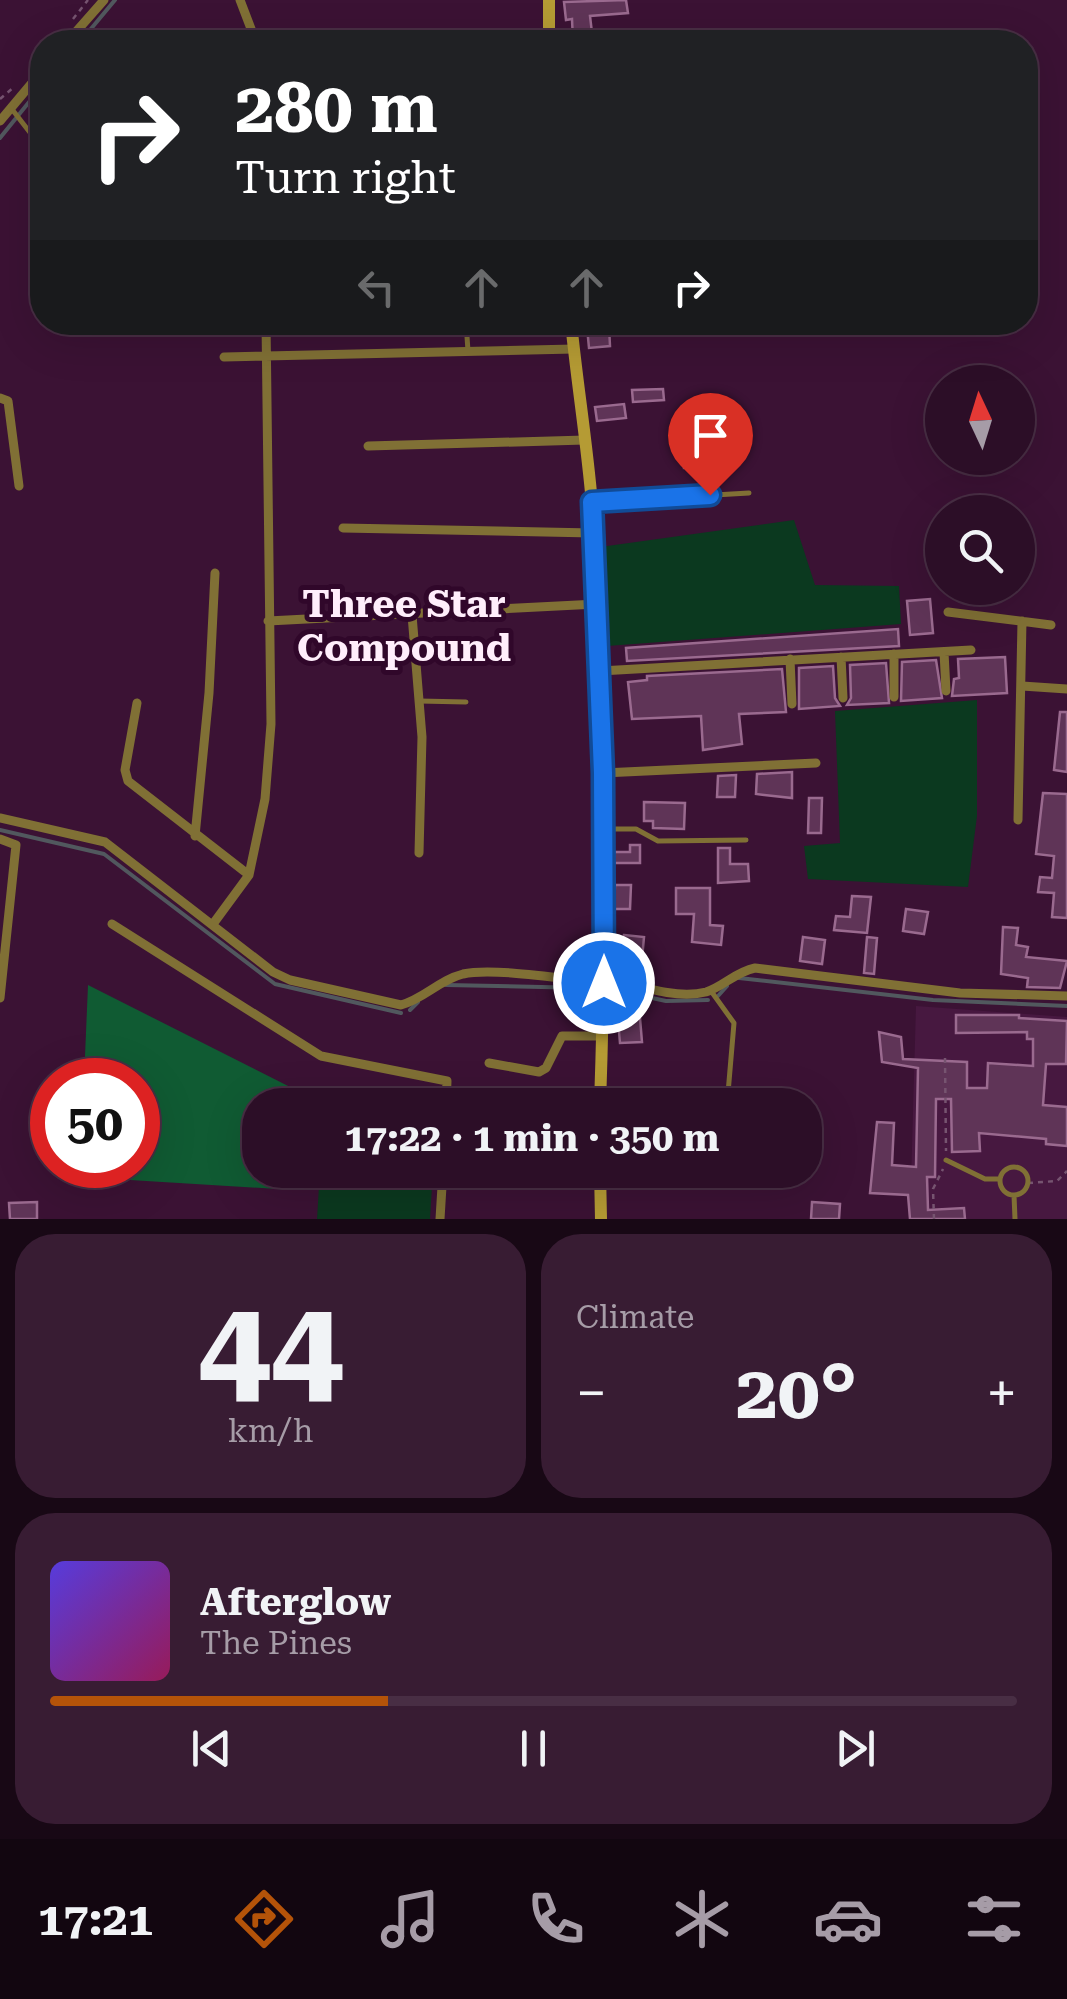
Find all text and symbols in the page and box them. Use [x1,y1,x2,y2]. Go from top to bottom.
text: 280 m [235,67,438,149]
icon: right [70,70,200,200]
text: Turn right [235,151,456,204]
icon: left [349,260,404,315]
icon: ahead [454,260,509,315]
icon: ahead [559,260,614,315]
icon: right [664,260,719,315]
north arrow [925,365,1035,475]
map controls [925,365,1035,605]
pin [668,393,753,496]
icon: arrive [683,408,738,463]
button: search [925,495,1035,605]
district label: Three Star Compound [297,582,511,670]
position arrow [552,931,656,1035]
speed limit sign: 50 [30,1058,160,1188]
text: 17:22 · 1 min · 350 m [345,1116,719,1160]
text: 44 [198,1270,343,1423]
text: Climate [576,1298,694,1336]
text: 20° [736,1348,857,1436]
text: − [576,1361,607,1425]
text: + [986,1361,1017,1425]
text: km/h [228,1412,313,1450]
text: Afterglow [200,1580,391,1624]
text: The Pines [200,1624,352,1662]
icon: previous [184,1721,239,1776]
icon: pause [506,1721,561,1776]
icon: next [828,1721,883,1776]
icon: directions [229,1884,299,1954]
icon: music [375,1884,445,1954]
icon: phone [521,1884,591,1954]
icon: climate [667,1884,737,1954]
icon: car [813,1884,883,1954]
icon: filters [959,1884,1029,1954]
text: 17:21 [38,1893,153,1946]

